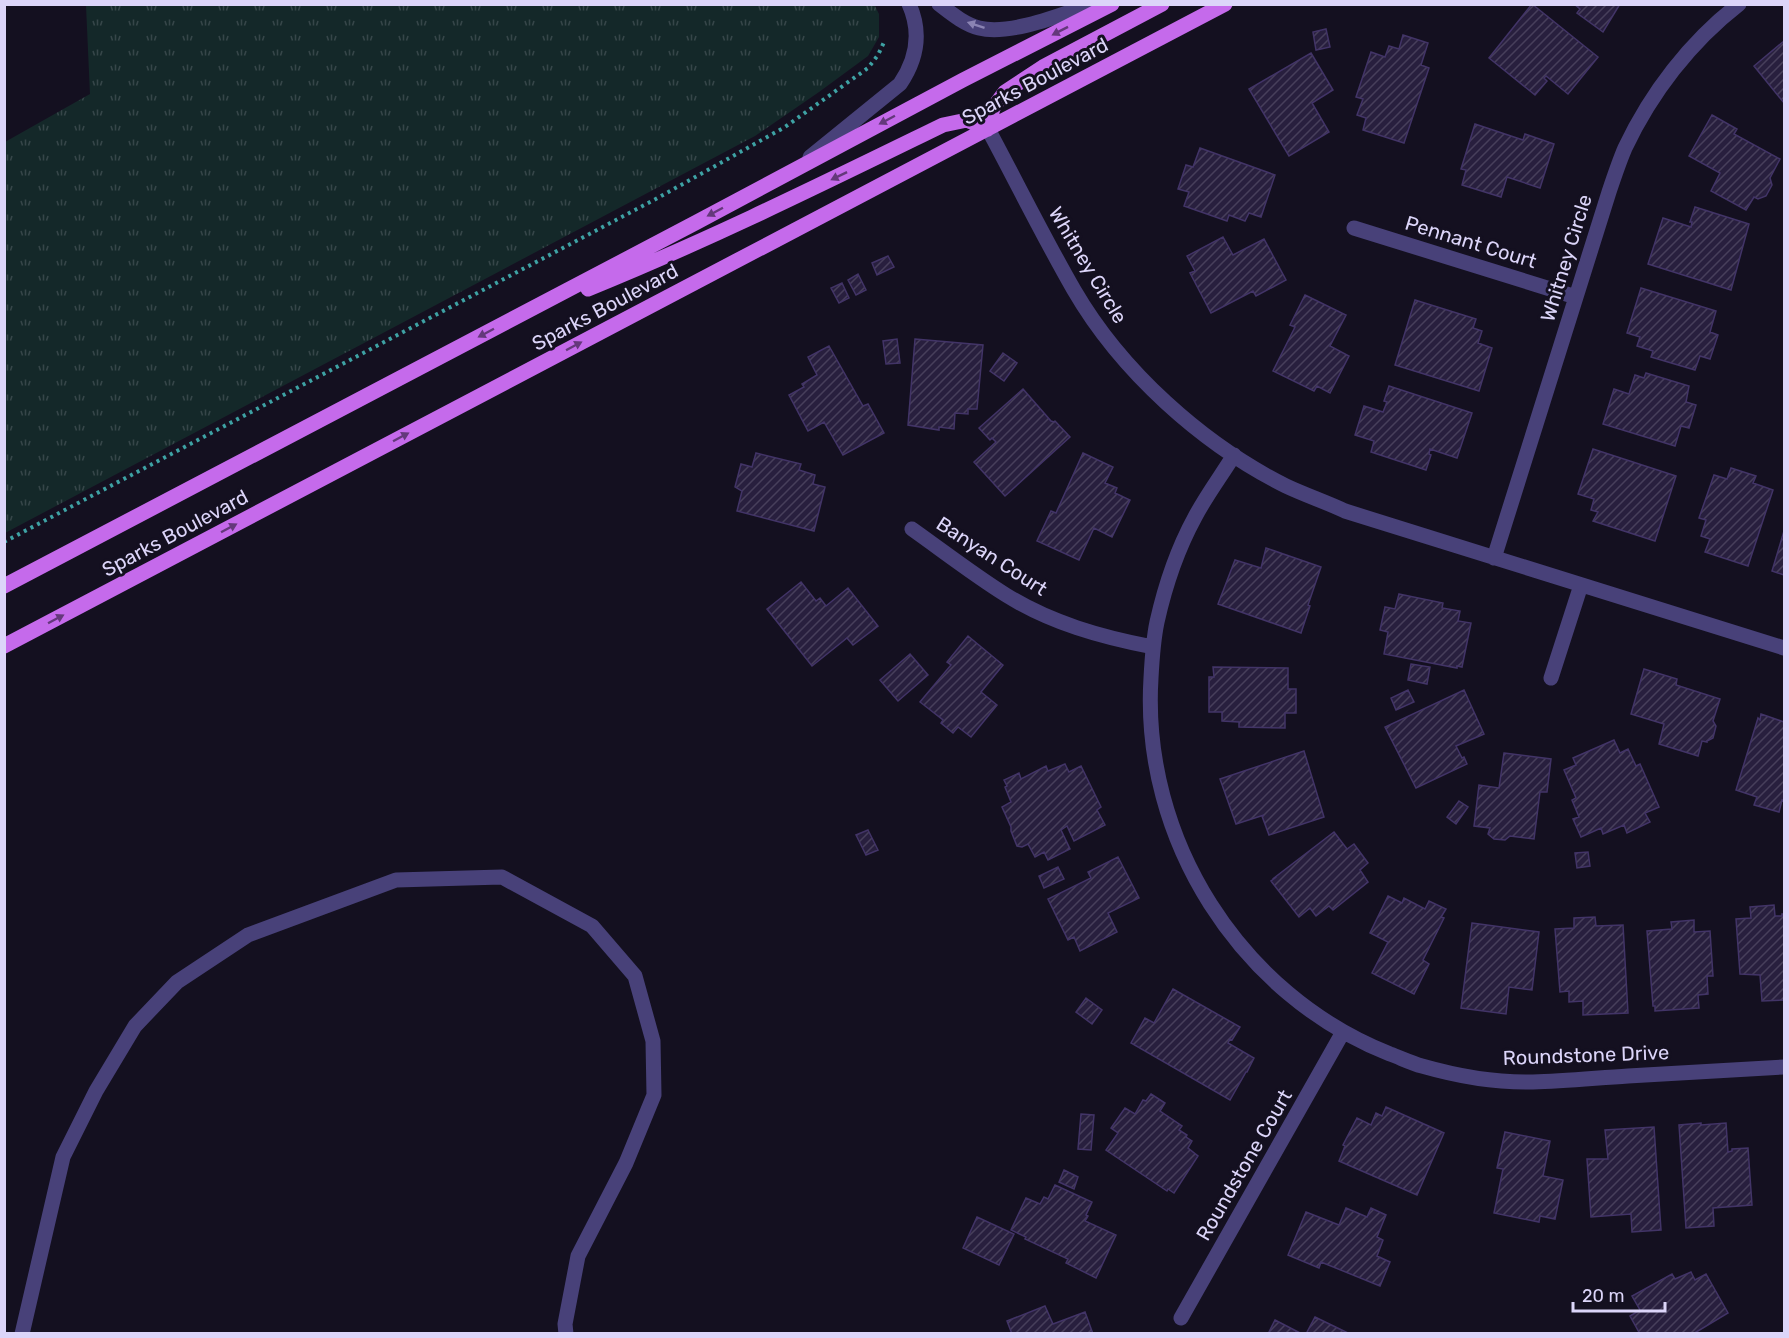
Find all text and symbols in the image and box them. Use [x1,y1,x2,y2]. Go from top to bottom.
one-way arrow [966,20,984,30]
one-way arrow [1051,26,1068,36]
street label: Sparks Boulevard [958,32,1112,130]
one-way arrow [878,115,895,125]
one-way arrow [830,171,847,180]
street label: Whitney Circle [1535,191,1597,325]
street label: Whitney Circle [1044,202,1132,328]
one-way arrow [706,207,723,217]
street label: Pennant Court [1402,211,1540,273]
street label: Sparks Boulevard [528,258,682,356]
one-way arrow [478,328,495,337]
one-way arrow [566,341,583,351]
one-way arrow [393,432,410,442]
street label: Sparks Boulevard [98,484,252,582]
street label: Banyan Court [932,511,1052,601]
one-way arrow [220,523,237,533]
one-way arrow [48,614,65,624]
street label: Roundstone Drive [1502,1040,1670,1070]
street label: Roundstone Court [1191,1085,1297,1245]
scale bar [1573,1275,1664,1313]
text: 20 m [1582,1285,1624,1307]

